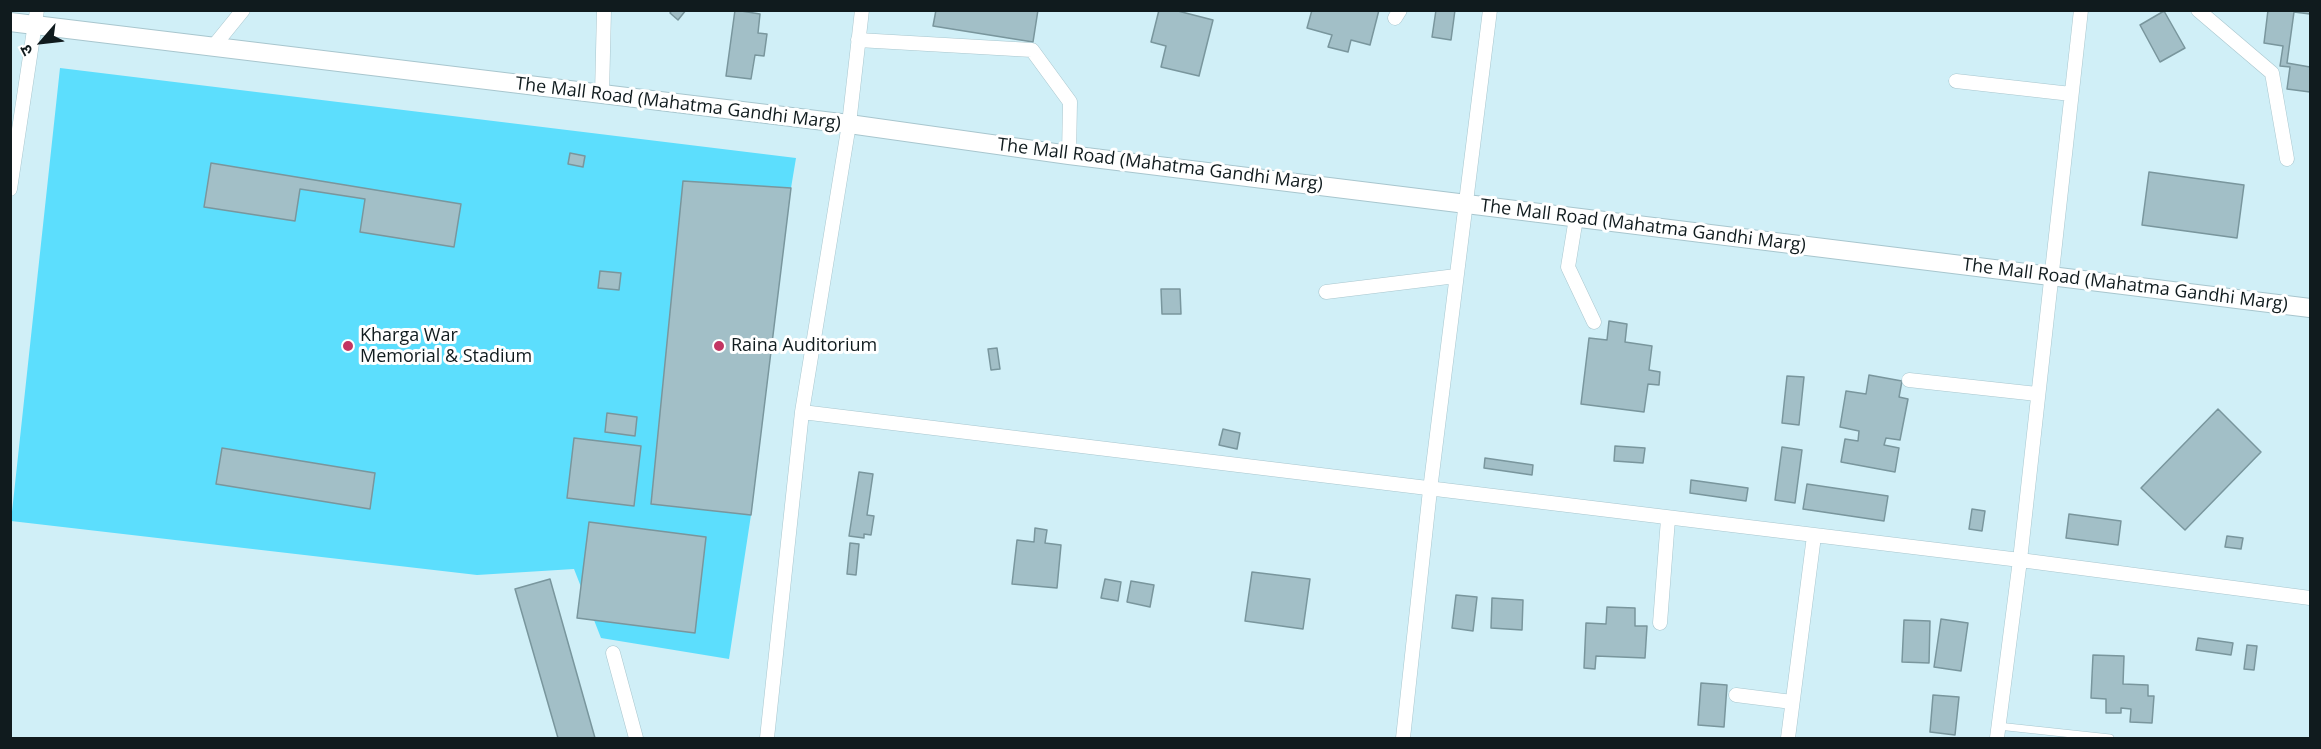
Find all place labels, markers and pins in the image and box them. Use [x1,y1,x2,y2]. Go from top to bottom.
place label: Kharga War Memorial & Stadium [360,325,532,368]
place label: Raina Auditorium [731,335,877,357]
marker: Kharga War Memorial & Stadium [341,339,355,353]
marker: Raina Auditorium [712,339,726,353]

